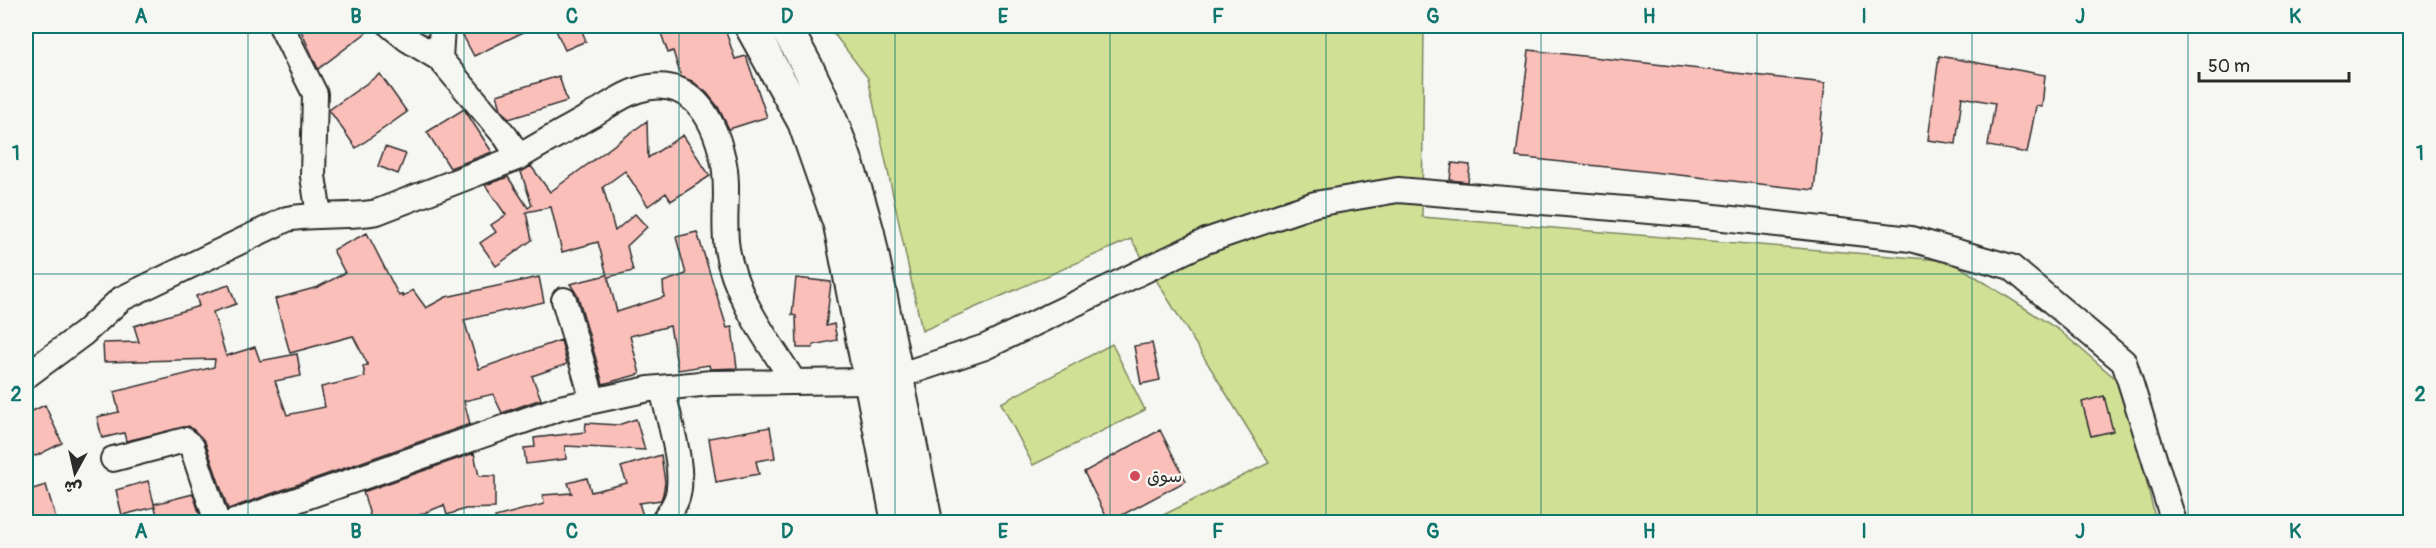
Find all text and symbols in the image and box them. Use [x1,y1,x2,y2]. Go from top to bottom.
text: A [135,4,148,29]
text: B [350,4,362,29]
text: C [566,4,578,29]
text: D [781,4,794,29]
text: E [998,4,1009,29]
text: F [1212,4,1224,29]
text: G [1426,4,1440,29]
text: H [1643,4,1656,29]
text: I [1861,4,1867,29]
text: J [2075,4,2085,29]
text: K [2289,4,2301,29]
scale bar [2199,45,2349,83]
text: 50 m [2208,55,2250,78]
text: 1 [12,141,20,166]
text: 1 [2416,141,2424,166]
text: 2 [10,382,22,407]
text: 2 [2414,382,2426,407]
north arrow [45,443,105,503]
place label: سوق [1147,465,1182,488]
marker: سوق [1128,469,1142,483]
text: ش [63,476,83,498]
text: A [135,519,148,544]
text: B [350,519,362,544]
text: C [566,519,578,544]
text: D [781,519,794,544]
text: E [998,519,1009,544]
text: F [1212,519,1224,544]
text: G [1426,519,1440,544]
text: H [1643,519,1656,544]
text: I [1861,519,1867,544]
text: J [2075,519,2085,544]
text: K [2289,519,2301,544]

